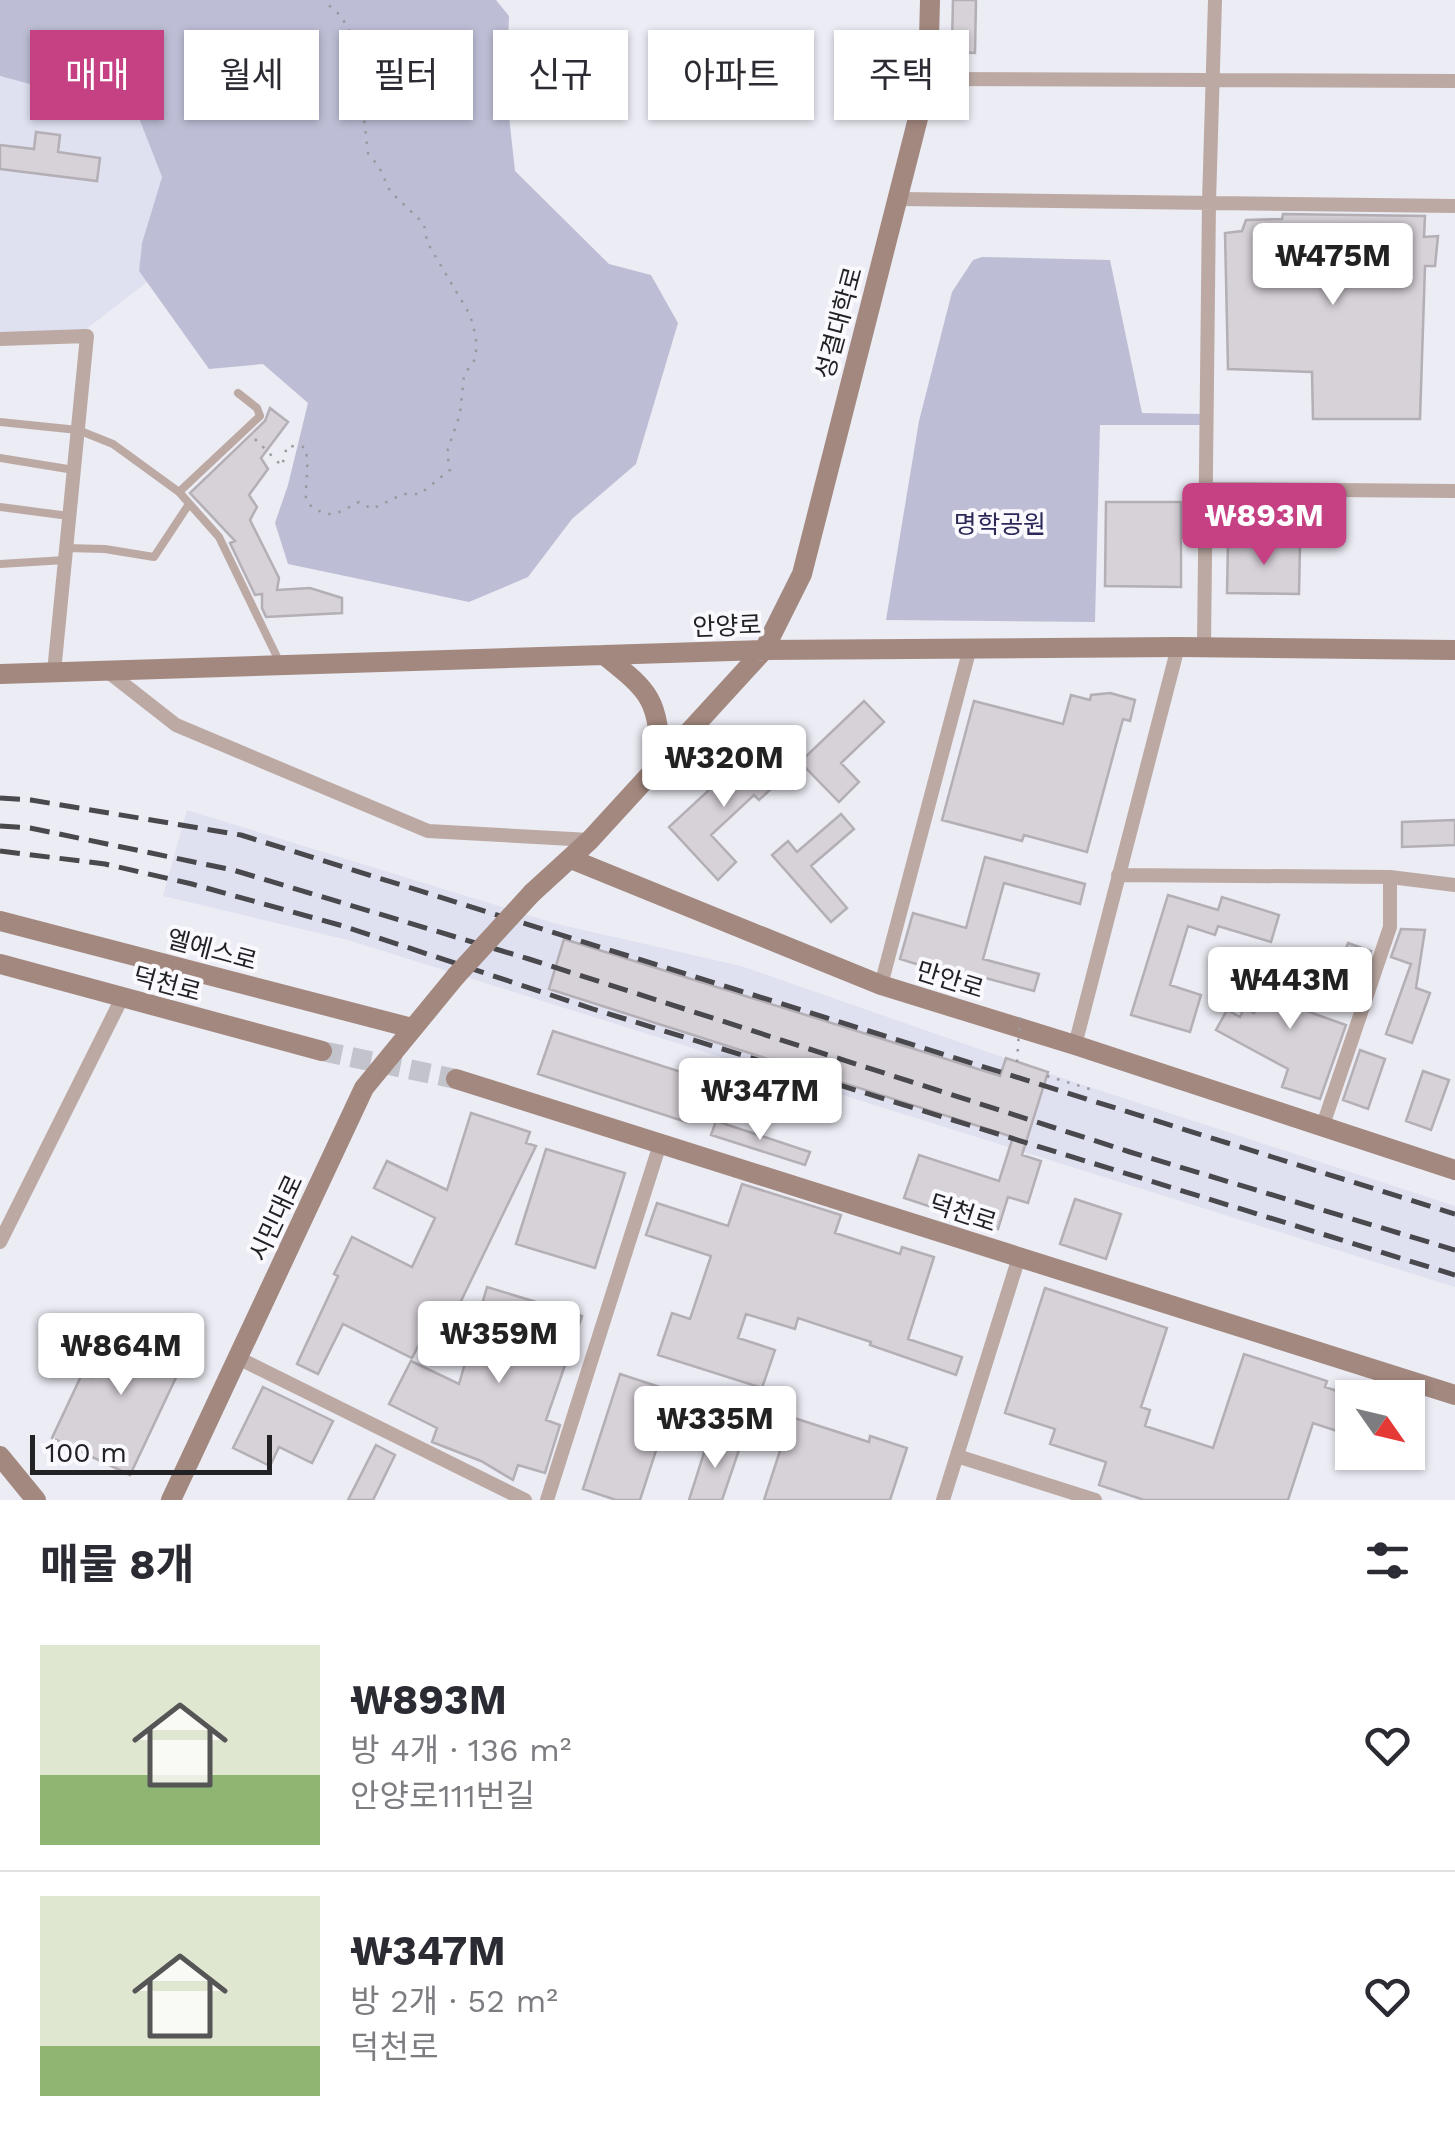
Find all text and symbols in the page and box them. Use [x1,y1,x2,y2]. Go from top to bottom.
chip: 매매 [30,30,164,120]
chip: 월세 [184,30,319,120]
chip: 필터 [339,30,473,120]
chip: 신규 [493,30,628,120]
chip: 아파트 [648,30,814,120]
chip: 주택 [834,30,969,120]
pin: ₩475M [1263,223,1403,308]
text: ₩475M [1275,236,1391,274]
street label: 성결대학로 [810,264,868,382]
pin: ₩893M [1194,483,1334,568]
text: ₩893M [1204,496,1324,534]
park label: 명학공원 [954,510,1046,539]
street label: 안양로 [692,610,762,642]
pin: ₩320M [654,725,794,810]
text: ₩320M [664,738,784,776]
street label: 엘에스로 [164,924,260,976]
pin: ₩443M [1220,947,1360,1032]
street label: 만안로 [913,956,987,1004]
text: ₩443M [1230,960,1350,998]
street label: 덕천로 [130,961,204,1007]
pin: ₩347M [690,1058,830,1143]
text: ₩347M [701,1071,819,1109]
street label: 시민대로 [243,1170,309,1266]
street label: 덕천로 [926,1189,1000,1237]
pin: ₩359M [429,1301,569,1386]
pin: ₩864M [51,1313,191,1398]
text: ₩359M [440,1314,558,1352]
text: ₩864M [60,1326,182,1364]
north arrow [1335,1380,1425,1470]
map controls [1335,1380,1425,1470]
pin: ₩335M [645,1386,785,1471]
text: ₩335M [656,1399,774,1437]
scale bar [30,1430,272,1474]
text: 100 m [45,1436,127,1469]
icon: filters [1360,1533,1415,1588]
text: 매물 8개 [40,1540,194,1589]
text: ₩893M [350,1675,507,1724]
icon: home [120,1685,240,1805]
icon: heart [1360,1718,1415,1773]
text: 방 4개 · 136 m² [350,1731,571,1769]
text: 안양로111번길 [350,1777,535,1815]
text: ₩347M [350,1926,506,1975]
icon: home [120,1936,240,2056]
icon: heart [1360,1969,1415,2024]
text: 방 2개 · 52 m² [350,1982,558,2020]
text: 덕천로 [350,2028,438,2066]

